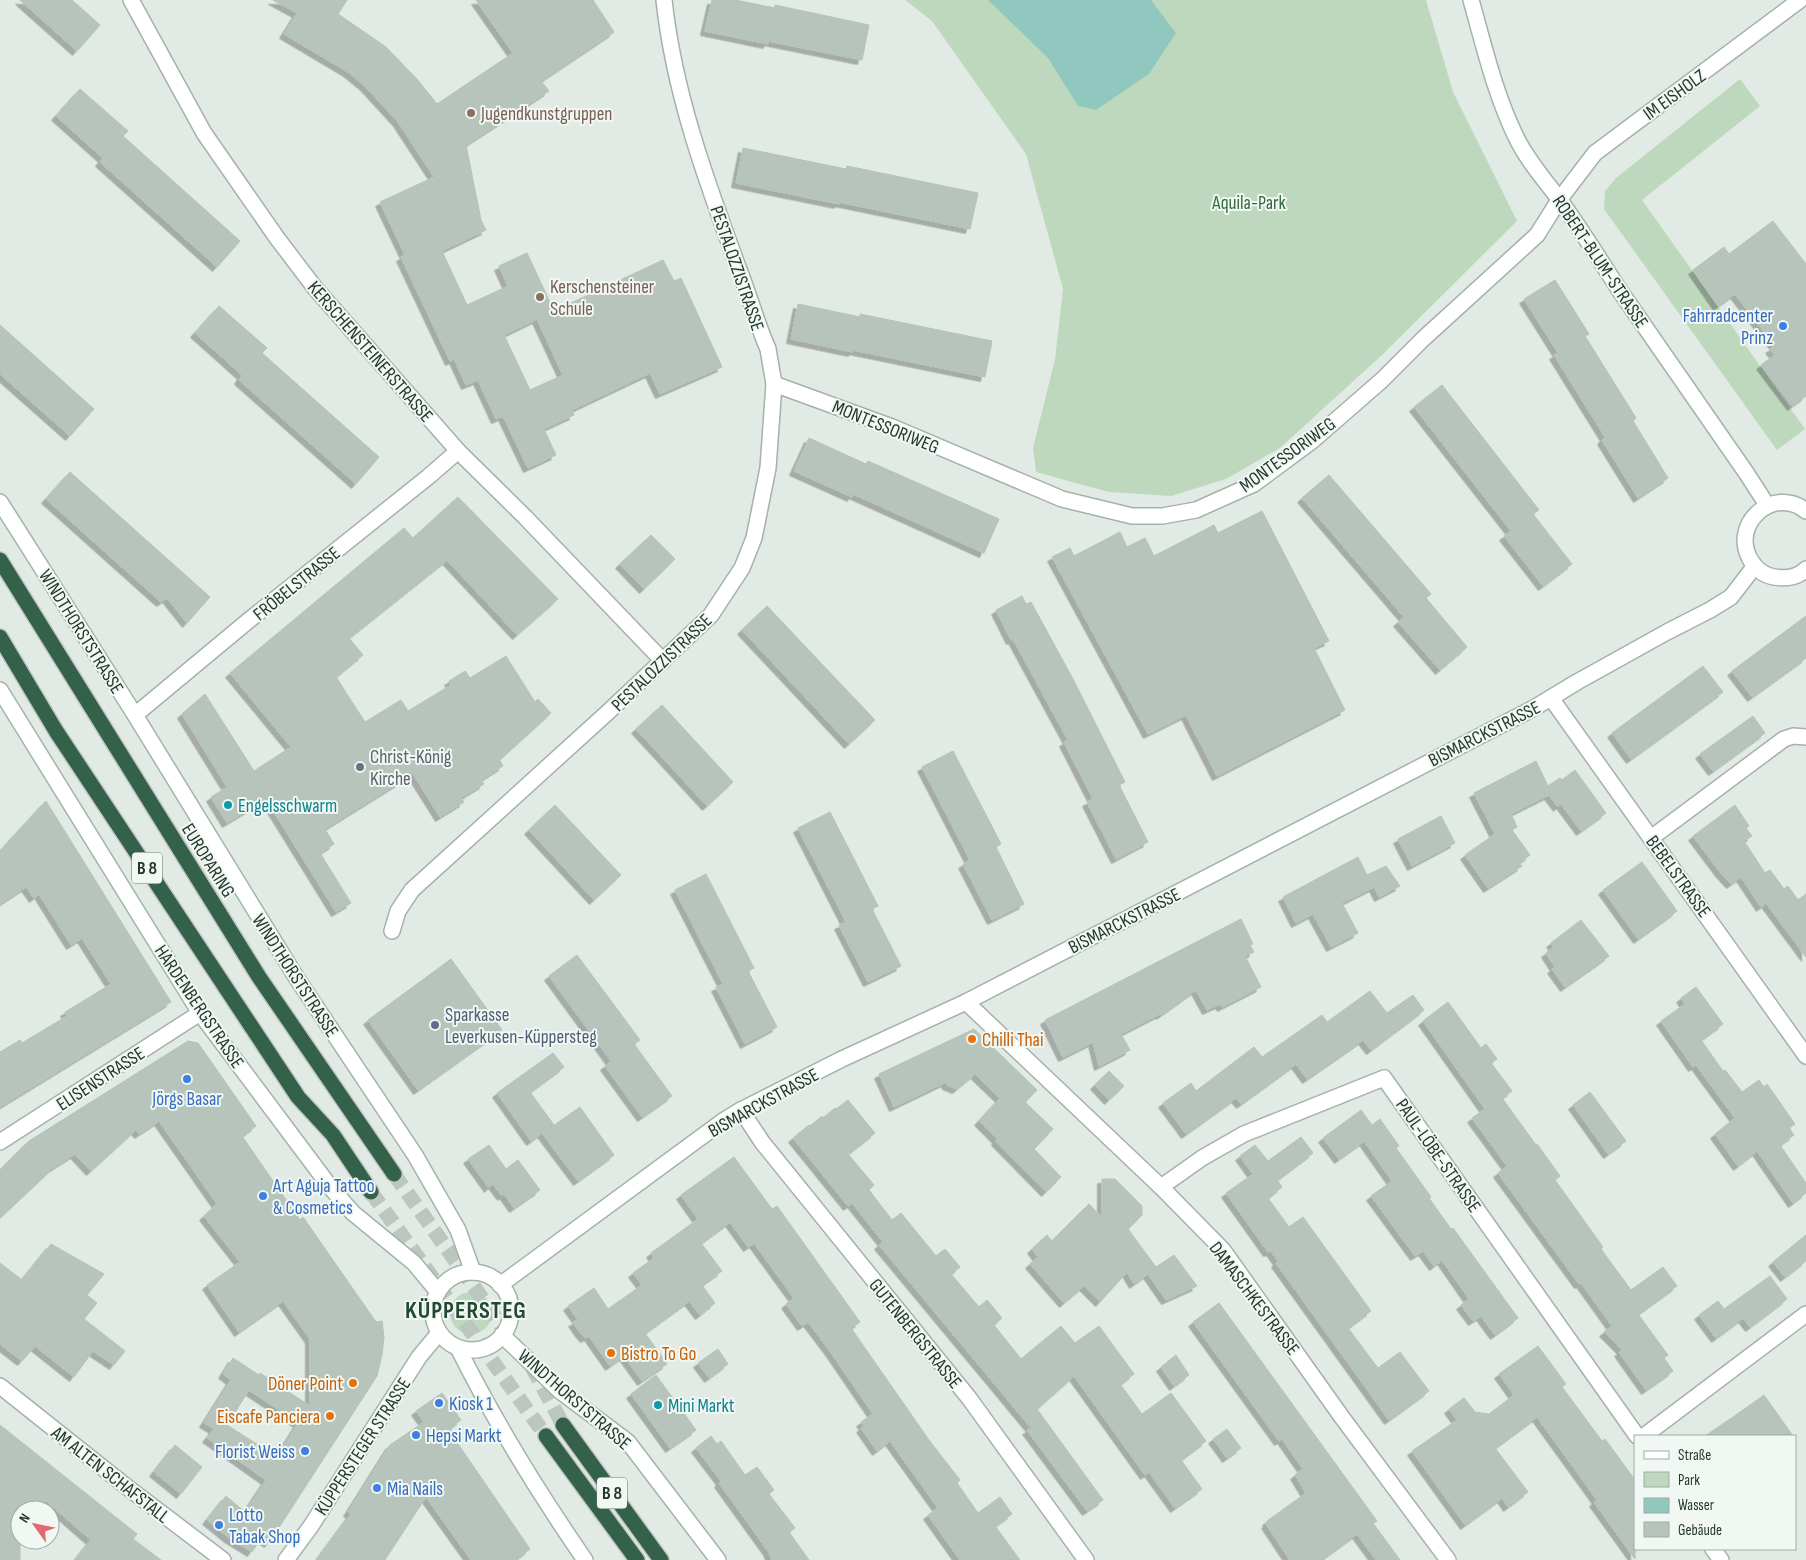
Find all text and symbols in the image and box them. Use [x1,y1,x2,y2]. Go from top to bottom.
street label: IM EISHOLZ [1639,65,1711,126]
place label: Jugendkunstgruppen [480,103,612,126]
marker: Jugendkunstgruppen [465,107,477,119]
street label: ROBERT-BLUM-STRASSE [1547,191,1653,333]
park label: Aquila-Park [1211,192,1286,215]
street label: PESTALOZZISTRASSE [704,203,769,334]
place label: Kerschensteiner Schule [550,276,655,321]
street label: KERSCHENSTEINERSTRASSE [302,277,437,427]
marker: Kerschensteiner Schule [534,291,546,303]
place label: Fahrradcenter Prinz [1683,305,1774,350]
marker: Fahrradcenter Prinz [1777,320,1789,332]
street label: MONTESSORIWEG [829,396,942,459]
street label: MONTESSORIWEG [1235,413,1340,498]
street label: FRÖBELSTRASSE [249,542,345,626]
street label: WINDTHORSTSTRASSE [33,565,128,698]
street label: PESTALOZZISTRASSE [607,609,717,717]
street label: BISMARCKSTRASSE [1425,696,1544,772]
place label: Christ-König Kirche [370,746,452,791]
marker: Christ-König Kirche [354,761,366,773]
place label: Engelsschwarm [238,795,337,818]
marker: Engelsschwarm [222,799,234,811]
street label: EUROPARING [176,820,239,902]
street label: BEBELSTRASSE [1640,831,1715,922]
road number: B 8 [132,852,162,884]
street label: BISMARCKSTRASSE [1065,883,1184,959]
street label: WINDTHORSTSTRASSE [246,910,343,1042]
street label: HARDENBERGSTRASSE [149,941,249,1073]
place label: Sparkasse Leverkusen-Küppersteg [445,1004,597,1049]
marker: Sparkasse Leverkusen-Küppersteg [429,1019,441,1031]
place label: Chilli Thai [982,1029,1043,1052]
marker: Chilli Thai [966,1033,978,1045]
street label: ELISENSTRASSE [52,1042,149,1116]
street label: BISMARCKSTRASSE [705,1064,823,1143]
marker: Jörgs Basar [181,1073,193,1085]
place label: Jörgs Basar [151,1088,222,1111]
street label: PAUL-LÖBE-STRASSE [1390,1095,1485,1217]
place label: Art Aguja Tattoo & Cosmetics [272,1175,375,1220]
marker: Art Aguja Tattoo & Cosmetics [257,1190,269,1202]
street label: DAMASCHKESTRASSE [1204,1238,1304,1360]
street label: GUTENBERGSTRASSE [863,1274,966,1394]
district label: KÜPPERSTEG [405,1296,527,1325]
place label: Bistro To Go [621,1343,696,1366]
street label: WINDTHORSTSTRASSE [513,1345,635,1455]
marker: Bistro To Go [605,1347,617,1359]
place label: Döner Point [268,1373,343,1396]
street label: KÜPPERSTEGER STRASSE [310,1374,416,1520]
marker: Döner Point [347,1377,359,1389]
place label: Kiosk 1 [449,1393,493,1416]
place label: Mini Markt [668,1395,735,1418]
marker: Kiosk 1 [433,1397,445,1409]
marker: Mini Markt [652,1399,664,1411]
place label: Eiscafe Panciera [217,1406,320,1429]
marker: Eiscafe Panciera [324,1410,336,1422]
street label: AM ALTEN SCHAFSTALL [45,1421,174,1529]
place label: Hepsi Markt [426,1425,502,1448]
marker: Hepsi Markt [410,1429,422,1441]
legend [1634,1435,1796,1550]
place label: Florist Weiss [215,1441,295,1464]
marker: Florist Weiss [299,1445,311,1457]
text: Straße [1678,1446,1711,1465]
text: Park [1678,1471,1700,1490]
place label: Mia Nails [387,1478,443,1501]
road number: B 8 [597,1478,627,1509]
marker: Mia Nails [371,1482,383,1494]
text: Wasser [1678,1496,1715,1515]
north arrow [10,1500,60,1550]
place label: Lotto Tabak Shop [229,1504,300,1549]
text: N [15,1510,34,1526]
marker: Lotto Tabak Shop [213,1519,225,1531]
text: Gebäude [1678,1521,1722,1540]

